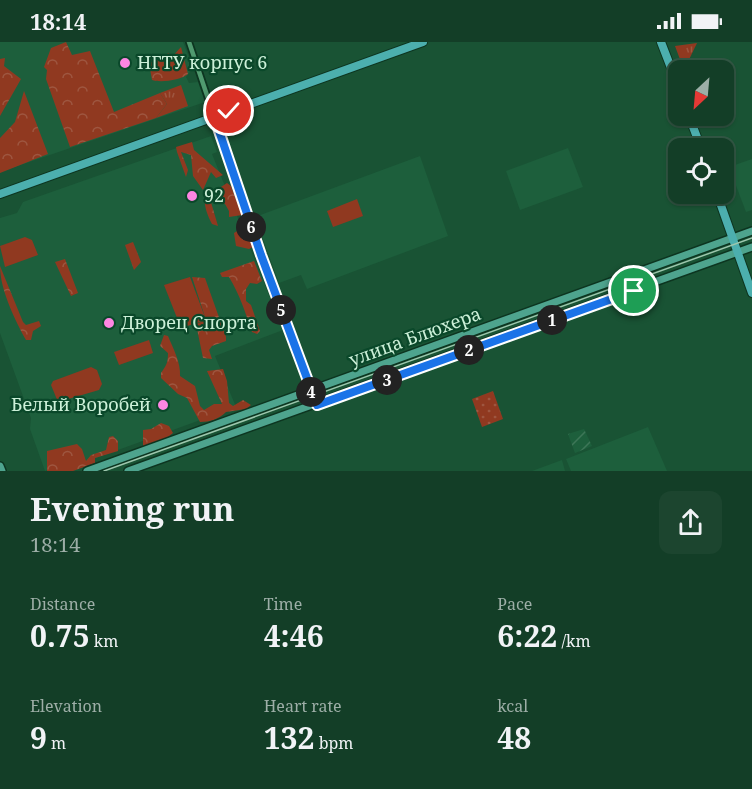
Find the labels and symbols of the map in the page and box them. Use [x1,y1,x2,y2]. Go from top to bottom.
place label: НГТУ корпус 6 [137,50,267,74]
marker: НГТУ корпус 6 [118,56,132,70]
north arrow [668,60,734,126]
pin [203,85,254,136]
place label: 92 [204,183,224,207]
marker: 92 [185,189,199,203]
pin: 6 [236,212,266,242]
pin [608,265,659,316]
pin: 5 [266,295,296,325]
street label: улица Блюхера [345,301,484,371]
pin: 1 [537,305,567,335]
place label: Дворец Спорта [121,310,257,334]
marker: Дворец Спорта [102,316,116,330]
pin: 2 [454,335,484,365]
pin: 3 [372,365,402,395]
pin: 4 [296,377,326,407]
place label: Белый Воробей [11,392,151,416]
marker: Белый Воробей [156,398,170,412]

